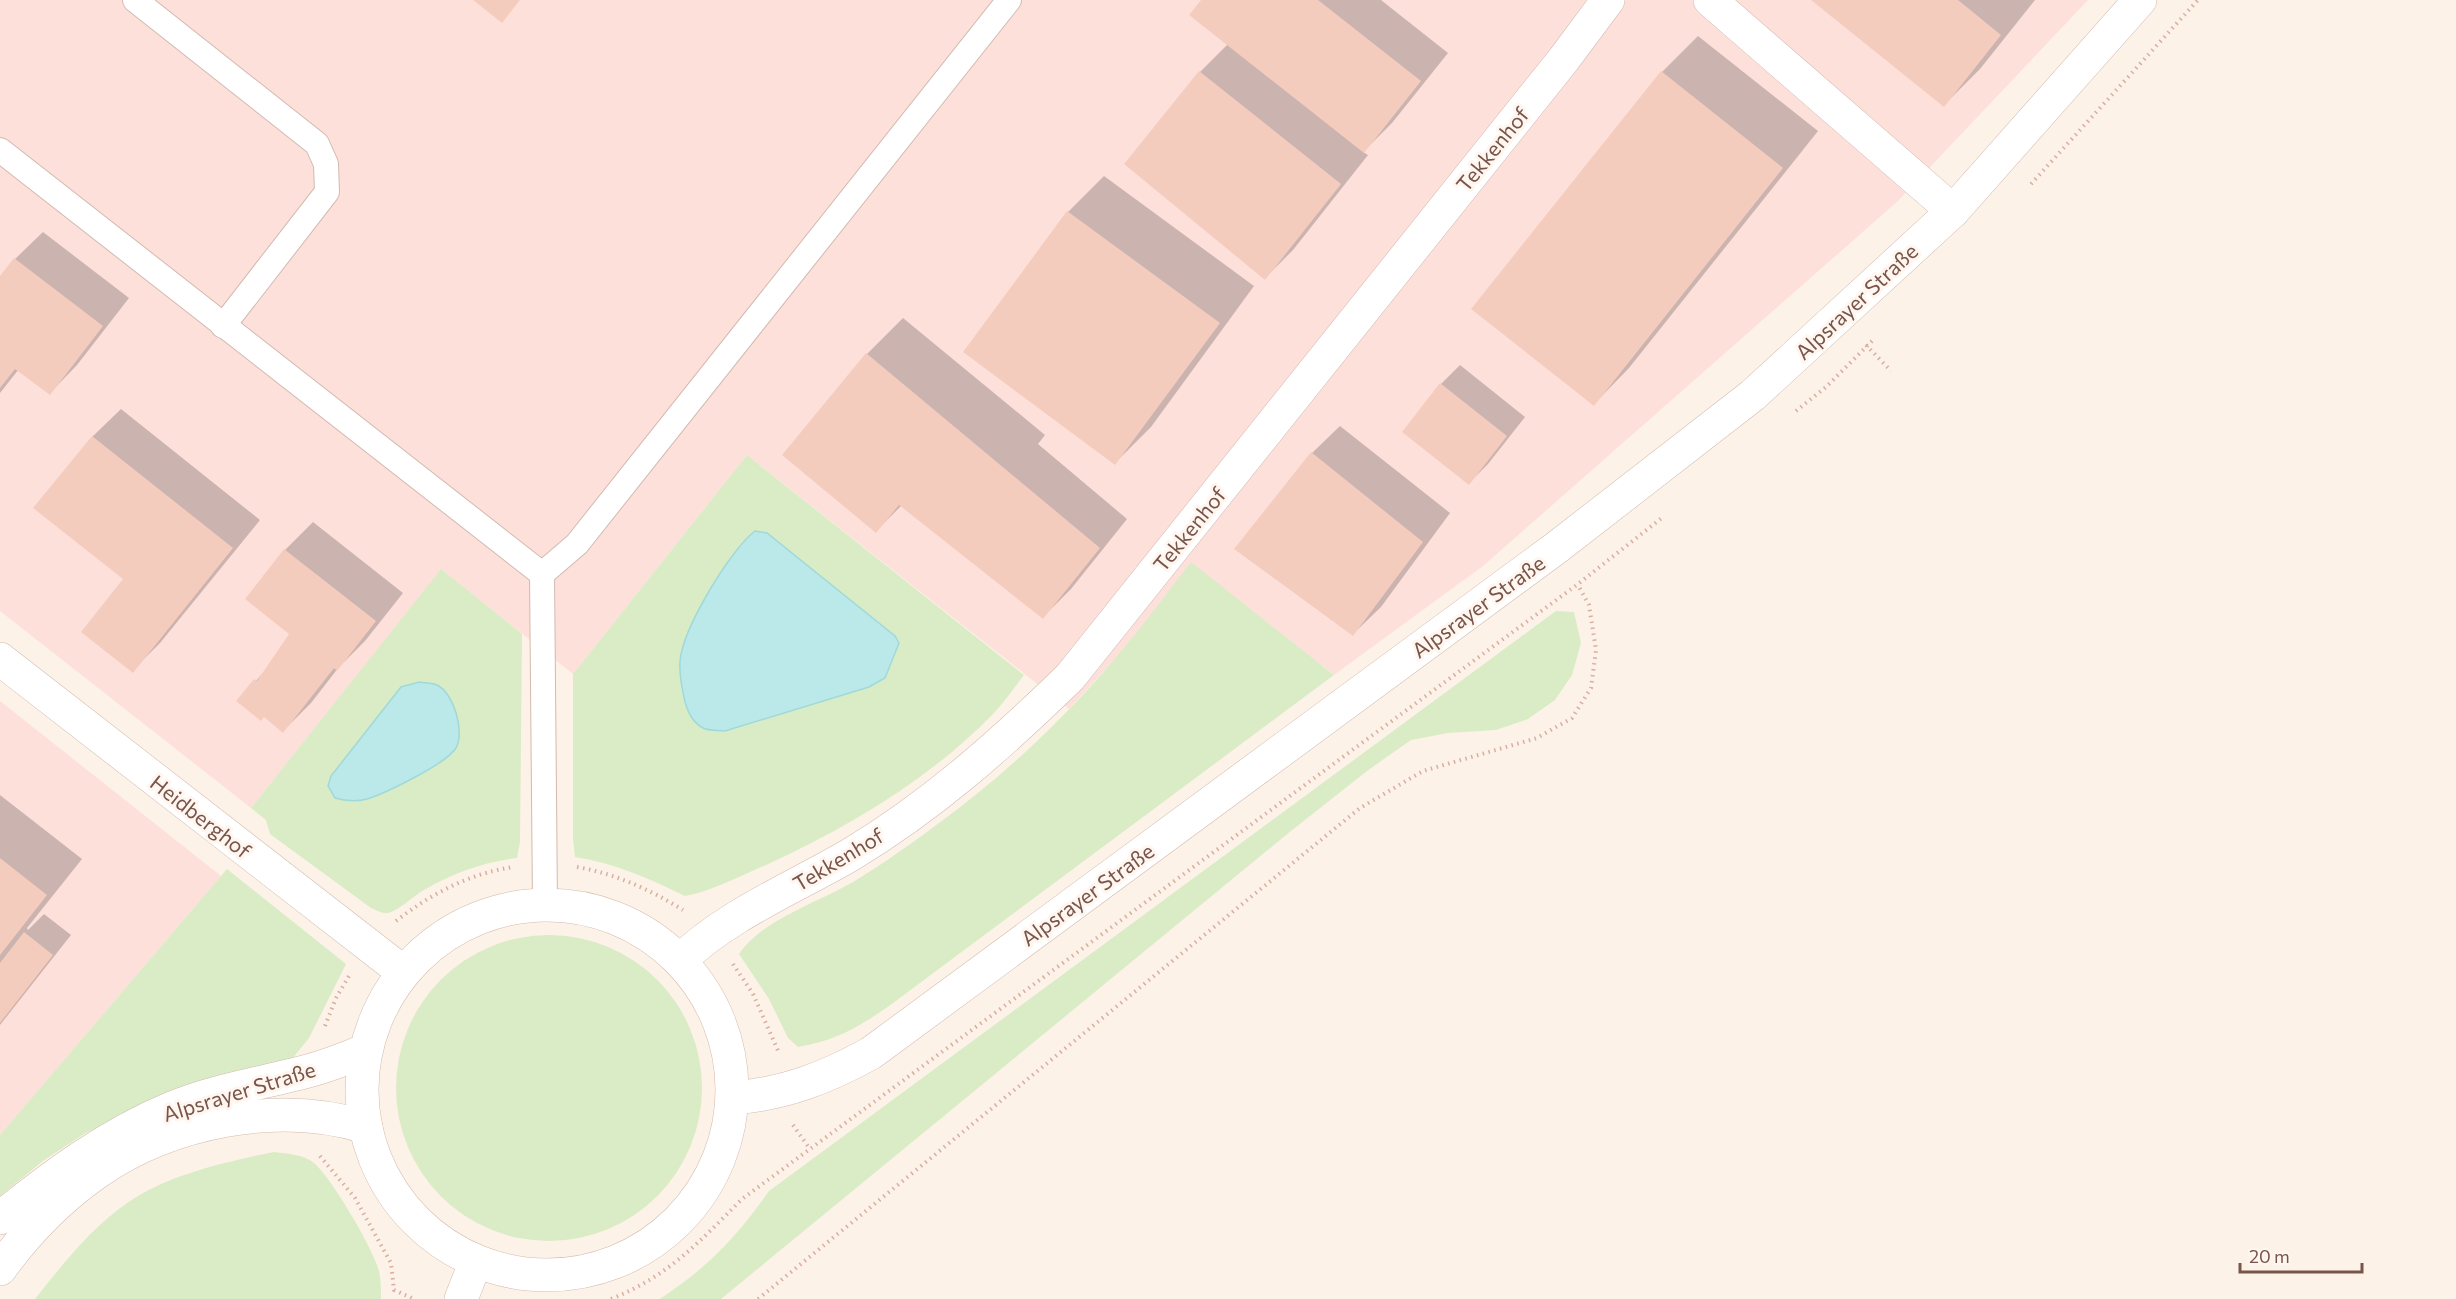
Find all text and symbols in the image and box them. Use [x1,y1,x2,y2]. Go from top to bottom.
street label: Tekkenhof [1450,101,1534,196]
street label: Alpsrayer Straße [1790,238,1922,364]
street label: Tekkenhof [1147,481,1231,576]
street label: Alpsrayer Straße [1407,549,1549,663]
street label: Heidberghof [146,769,257,863]
street label: Tekkenhof [788,822,888,896]
street label: Alpsrayer Straße [1016,837,1158,951]
street label: Alpsrayer Straße [160,1056,318,1126]
scale bar [2240,1236,2362,1274]
text: 20 m [2249,1245,2290,1267]

